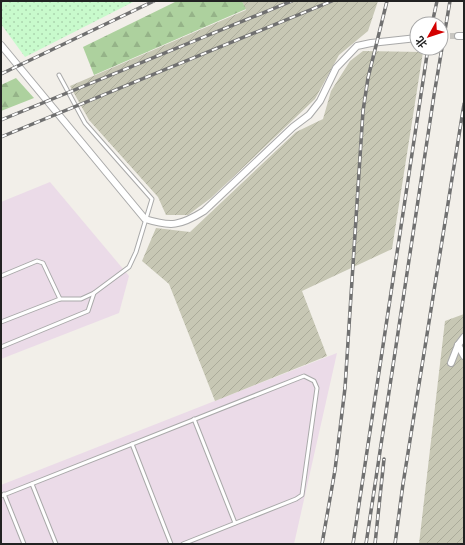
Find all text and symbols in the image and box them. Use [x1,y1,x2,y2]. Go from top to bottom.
north arrow [409,16,449,56]
text: 北 [412,34,430,51]

